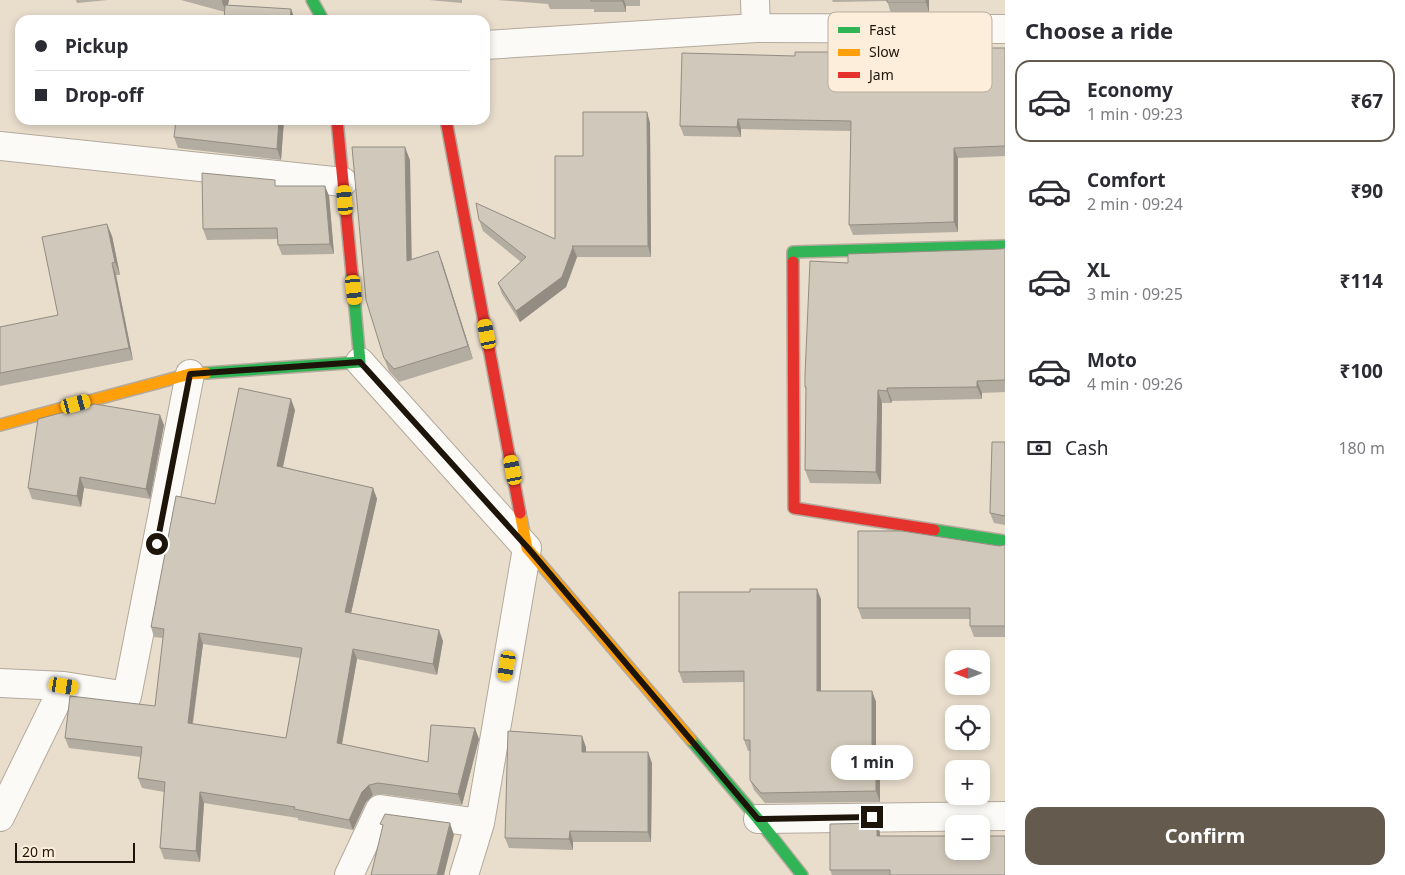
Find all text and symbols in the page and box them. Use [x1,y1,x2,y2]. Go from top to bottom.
legend [828,12,992,92]
text: Choose a ride [1025,15,1173,45]
text: Fast [869,20,896,39]
text: Pickup [65,33,128,59]
text: Slow [869,42,900,61]
text: Jam [867,65,894,84]
text: Economy [1087,77,1173,103]
icon: car [1027,79,1072,124]
text: Drop-off [65,82,144,108]
text: ₹67 [1350,88,1383,114]
text: 1 min · 09:23 [1087,103,1183,125]
text: Comfort [1087,167,1166,193]
icon: car [1027,169,1072,214]
text: ₹90 [1350,178,1383,204]
car [336,184,353,216]
text: 2 min · 09:24 [1087,193,1183,215]
text: XL [1087,257,1110,283]
icon: car [1027,259,1072,304]
text: ₹114 [1340,268,1383,294]
car [344,274,363,306]
text: 3 min · 09:25 [1087,283,1183,305]
car [476,318,497,350]
text: Moto [1087,347,1137,373]
icon: car [1027,349,1072,394]
text: ₹100 [1340,358,1383,384]
text: 4 min · 09:26 [1087,373,1183,395]
car [59,393,92,415]
icon: cash [1025,434,1053,462]
text: Cash [1065,435,1109,461]
text: 180 m [1338,437,1385,459]
car [502,454,523,486]
route start [146,533,168,555]
car [497,650,516,682]
north arrow [945,650,990,695]
map controls [945,650,990,860]
car [48,676,79,696]
button: locate [945,705,990,750]
callout: 1 min [831,744,913,780]
text: 1 min [850,751,894,773]
button: + [945,760,990,805]
route end [861,806,883,828]
button: Confirm [1025,807,1385,865]
button: − [945,815,990,860]
scale bar [15,840,135,863]
text: 20 m [22,842,55,861]

